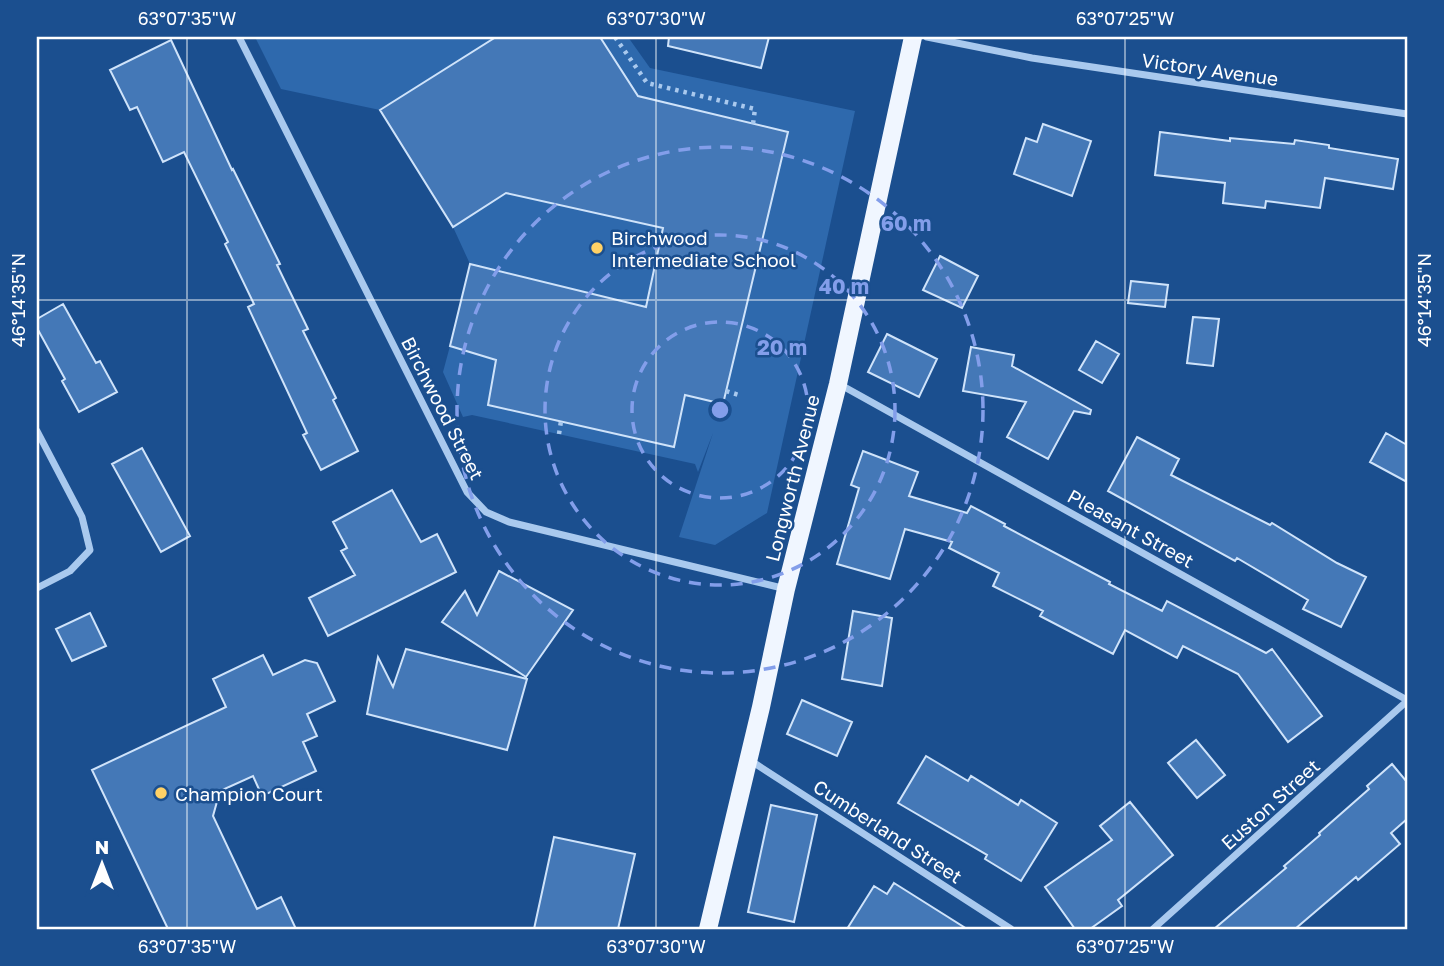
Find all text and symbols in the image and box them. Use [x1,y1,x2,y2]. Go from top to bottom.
text: 63°07'35"W [138,7,236,29]
text: 63°07'30"W [606,7,706,29]
text: 63°07'25"W [1076,7,1174,29]
street label: Victory Avenue [1140,48,1280,90]
text: 60 m [881,210,931,236]
place label: Birchwood Intermediate School [611,226,796,271]
marker: Birchwood Intermediate School [589,240,605,256]
text: 46°14'35"N [7,253,29,347]
text: 46°14'35"N [1413,253,1435,347]
text: 40 m [819,273,869,299]
street label: Birchwood Street [397,333,489,483]
text: 20 m [757,334,807,360]
street label: Longworth Avenue [760,392,824,564]
centre of rings [708,398,732,422]
street label: Pleasant Street [1064,484,1198,572]
street label: Euston Street [1216,754,1324,854]
street label: Cumberland Street [809,774,967,888]
place label: Champion Court [175,782,323,805]
marker: Champion Court [153,785,169,801]
north arrow [66,830,136,900]
text: N [95,835,109,858]
text: 63°07'35"W [138,935,236,957]
text: 63°07'30"W [606,935,706,957]
text: 63°07'25"W [1076,935,1174,957]

